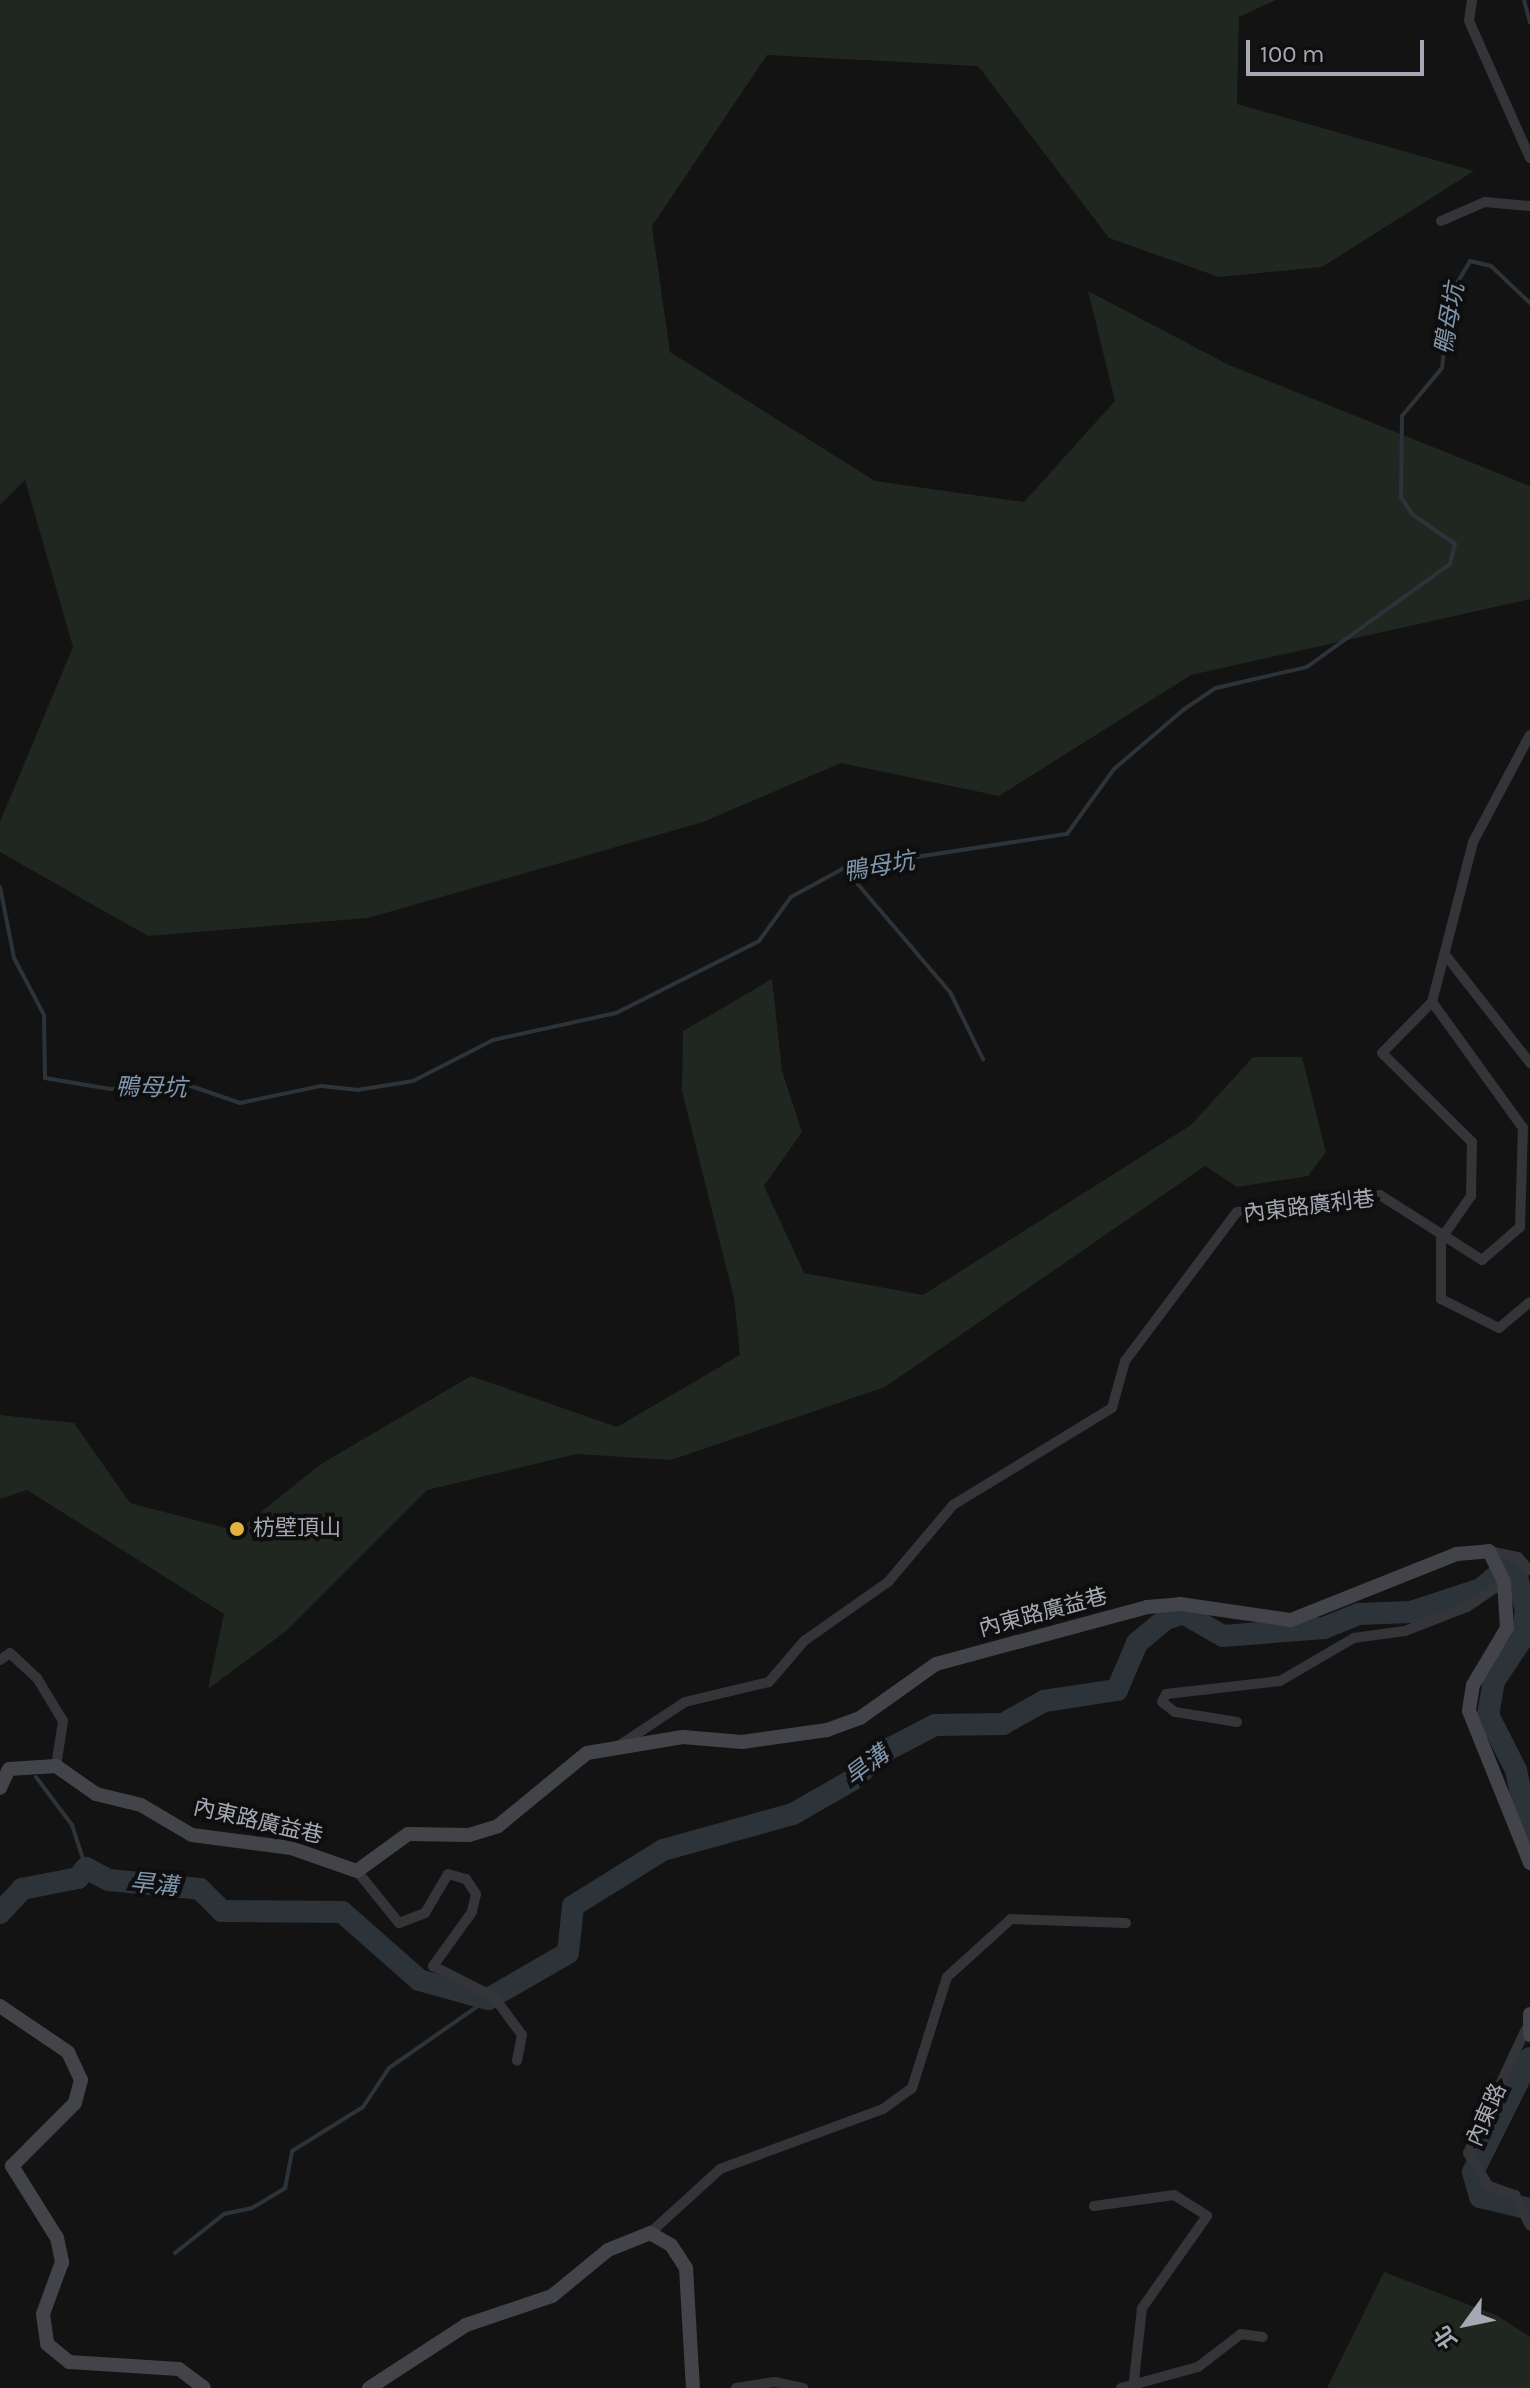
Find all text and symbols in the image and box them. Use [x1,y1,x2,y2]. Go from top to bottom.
scale bar [1250,24,1428,74]
text: 100 m [1260,40,1325,68]
water label: 鴨母坑 [1430,281,1470,357]
water label: 鴨母坑 [841,847,917,887]
water label: 鴨母坑 [115,1073,187,1103]
street label: 內東路廣利巷 [1242,1186,1376,1228]
place label: 枋壁頂山 [253,1516,341,1542]
marker: 枋壁頂山 [228,1520,246,1538]
street label: 內東路廣益巷 [976,1583,1110,1643]
water label: 旱溝 [839,1740,895,1792]
street label: 內東路廣益巷 [191,1794,325,1850]
water label: 旱溝 [129,1868,179,1902]
street label: 內東路 [1462,2079,1512,2151]
north arrow [1426,2284,1506,2364]
text: 北 [1429,2321,1463,2353]

